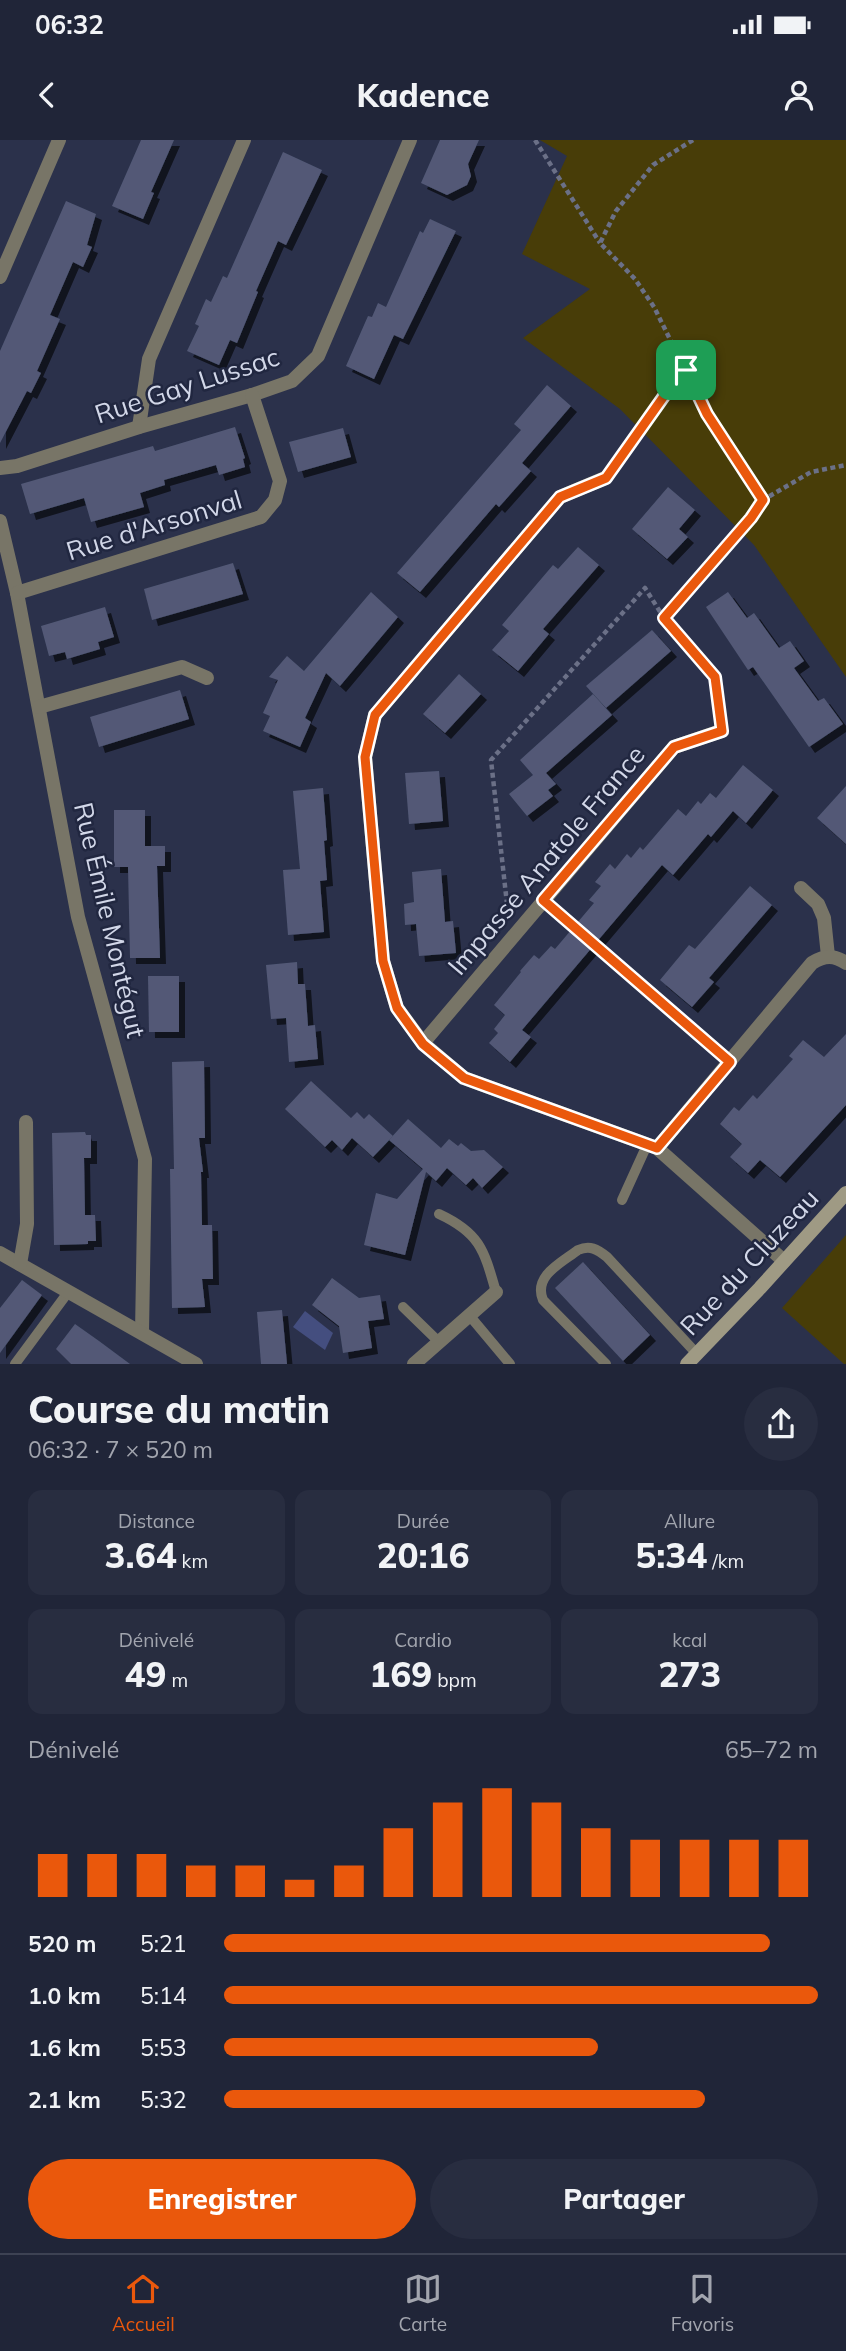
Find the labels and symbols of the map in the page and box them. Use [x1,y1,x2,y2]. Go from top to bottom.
street label: Rue Gay Lussac [91,340,283,430]
pin [656,340,716,400]
street label: Rue d'Arsonval [62,483,246,567]
street label: Impasse Anatole France [440,738,652,982]
street label: Rue Émile Montégut [67,799,153,1041]
street label: Rue du Cluzeau [673,1182,825,1342]

